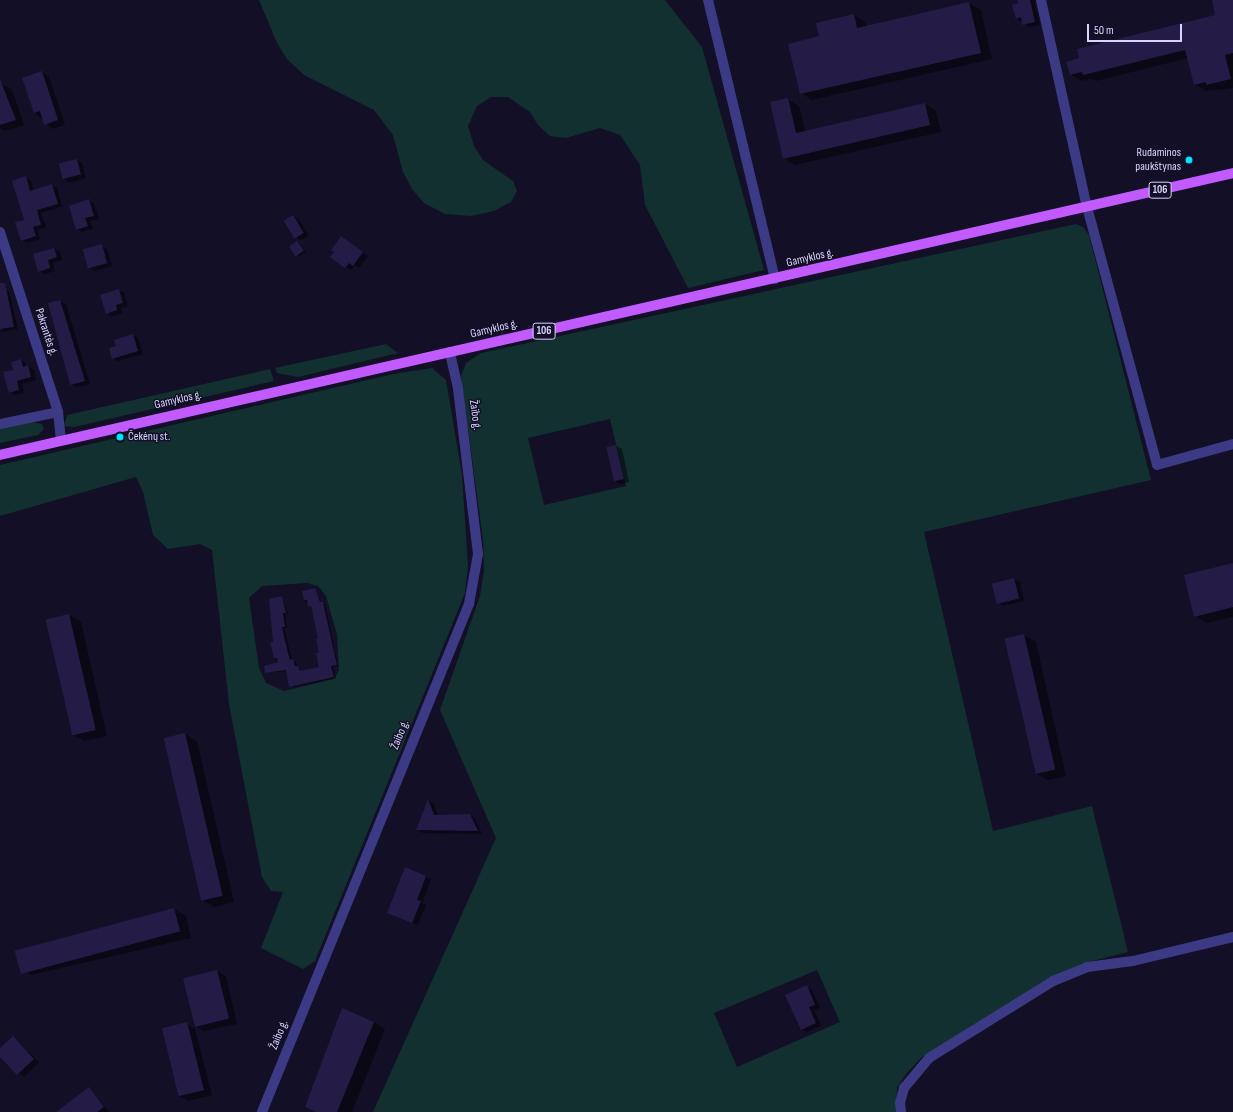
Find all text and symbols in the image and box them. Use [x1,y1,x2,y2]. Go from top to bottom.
scale bar [1089,16,1184,42]
text: 50 m [1094,23,1114,38]
place label: Rudaminos paukštynas [1135,146,1181,174]
marker: Rudaminos paukštynas [1184,155,1194,165]
road number: 106 [1148,181,1172,199]
street label: Gamyklos g. [785,246,835,270]
street label: Pakrantės g. [32,307,60,357]
street label: Gamyklos g. [469,317,519,341]
road number: 106 [532,322,556,340]
street label: Gamyklos g. [153,388,203,412]
street label: Žaibo g. [466,399,484,431]
place label: Čekėnų st. [128,430,170,444]
marker: Čekėnų st. [115,432,125,442]
street label: Žaibo g. [388,718,412,752]
street label: Žaibo g. [267,1018,291,1052]

